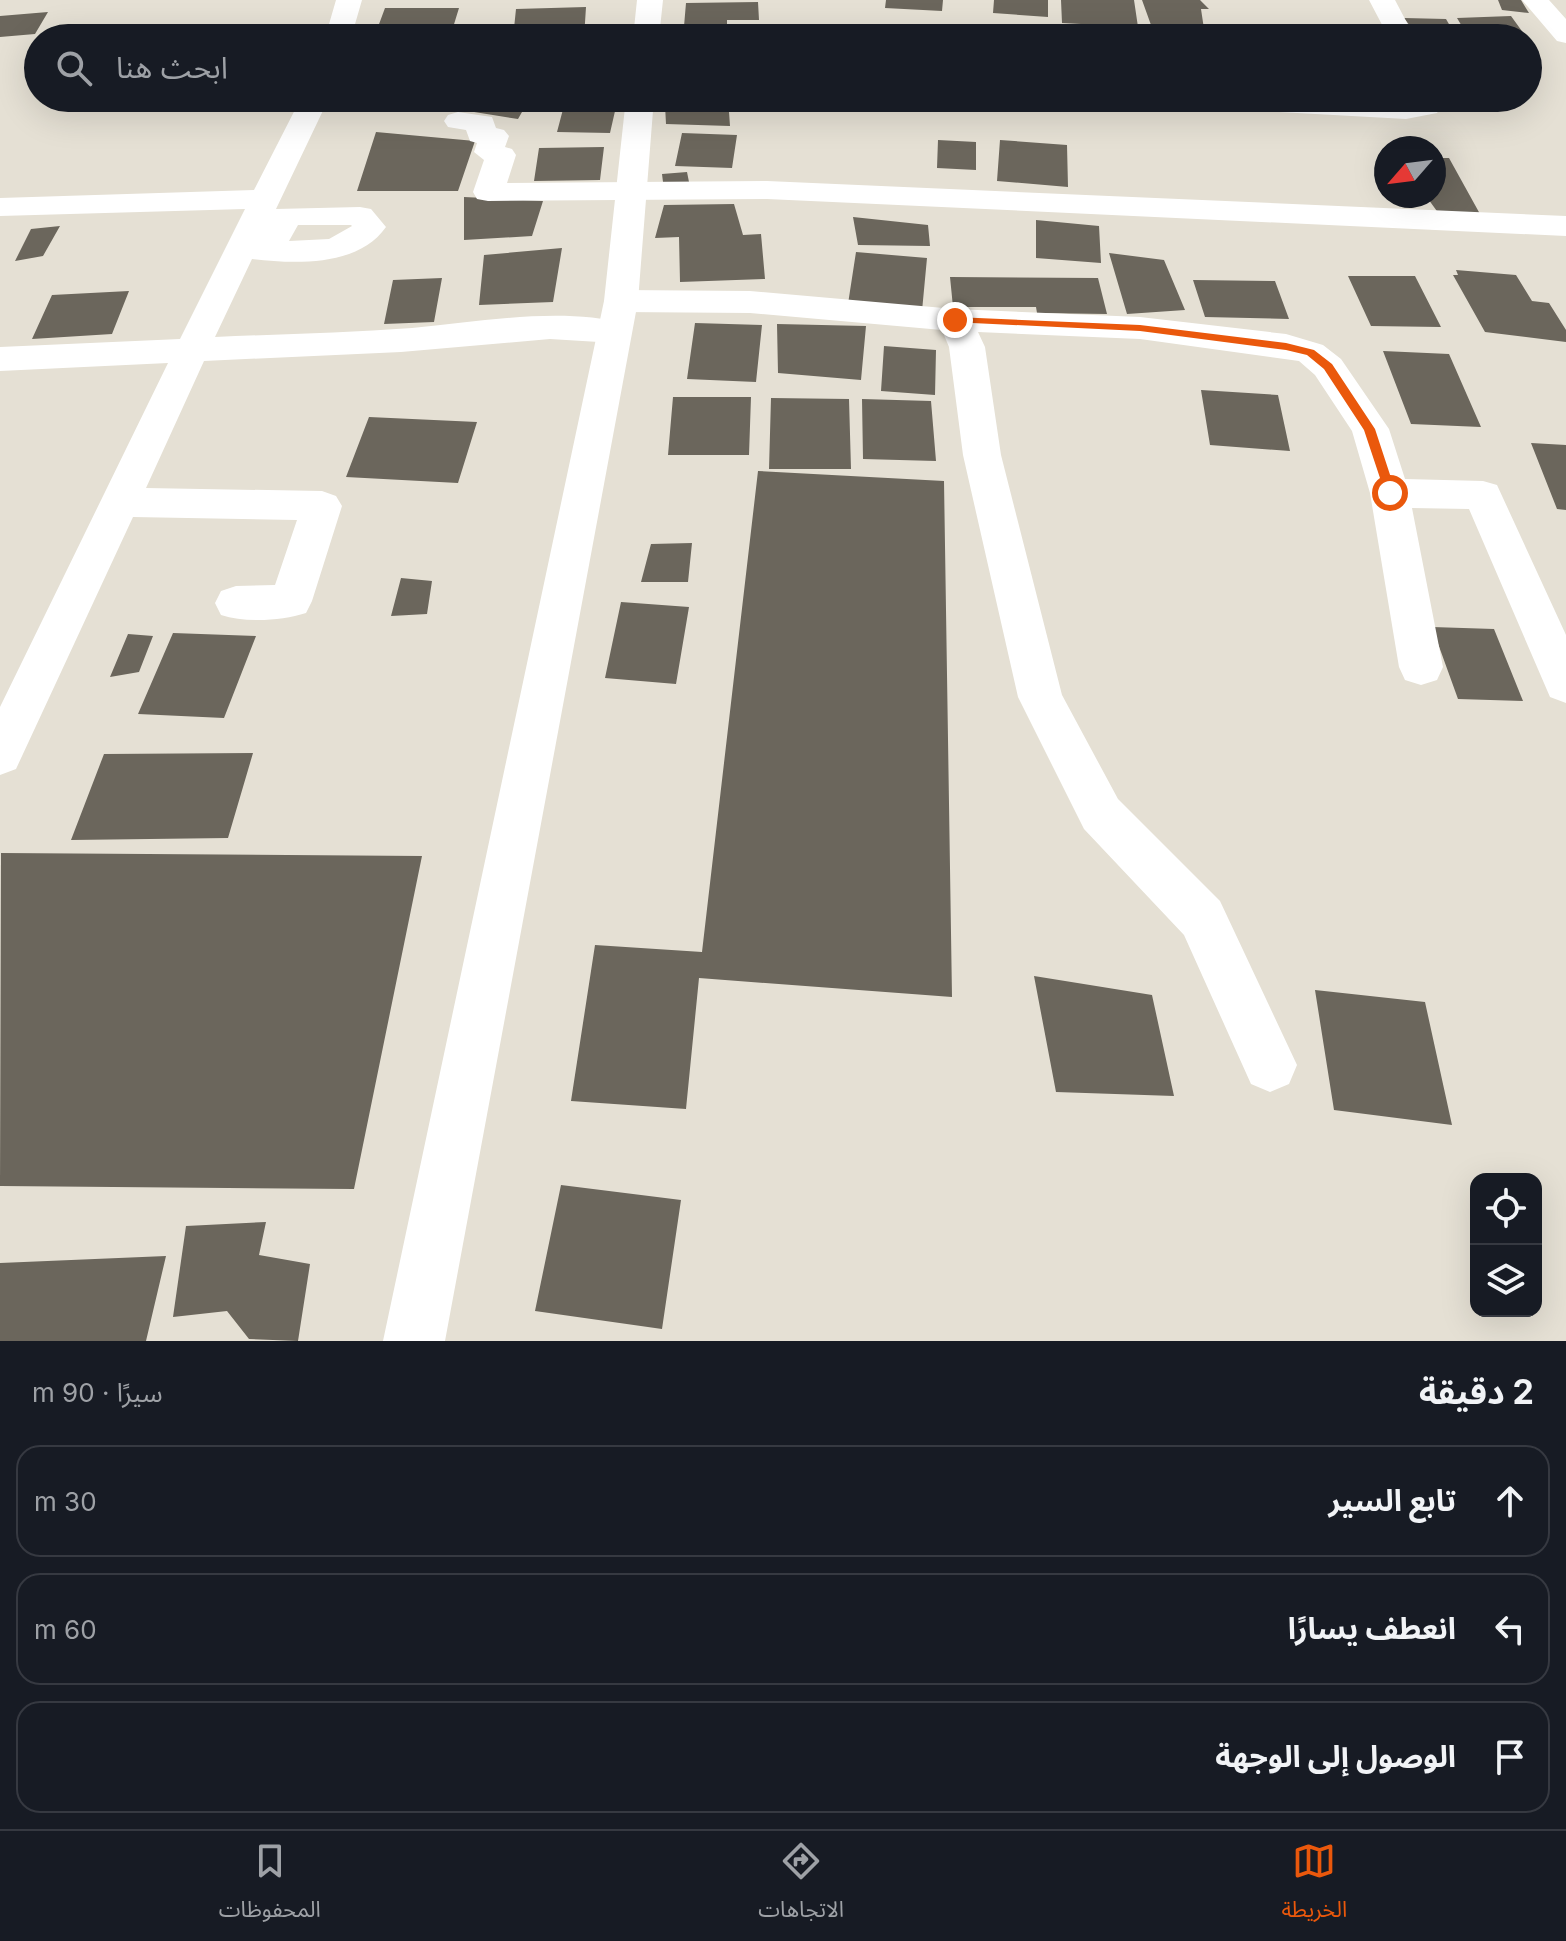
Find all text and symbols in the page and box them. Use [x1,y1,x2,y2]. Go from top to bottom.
search box [24,24,1542,112]
icon: search [52,46,96,90]
text: ابحث هنا [116,49,228,85]
north arrow [1374,136,1446,208]
route end [937,302,973,338]
route start [1372,475,1408,511]
map controls [1470,1173,1542,1317]
button: locate [1470,1173,1542,1245]
button: layers [1470,1245,1542,1317]
text: 2 دقيقة [1419,1371,1534,1412]
text: سيرًا · 90 m [32,1377,163,1408]
icon: ahead [1488,1479,1532,1523]
text: تابع السير [1329,1482,1456,1518]
text: 30 m [34,1486,97,1517]
icon: left [1488,1607,1532,1651]
text: انعطف يسارًا [1288,1610,1456,1646]
text: 60 m [34,1614,97,1645]
icon: arrive [1488,1735,1532,1779]
text: الوصول إلى الوجهة [1215,1738,1456,1774]
tab: المحفوظات [219,1839,321,1933]
tab: الاتجاهات [758,1839,844,1933]
tab: الخريطة [1281,1839,1347,1933]

